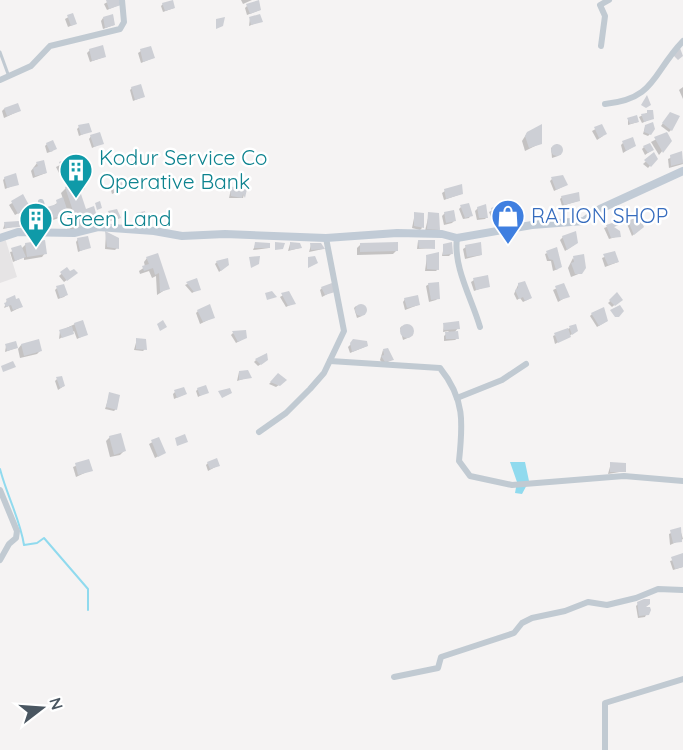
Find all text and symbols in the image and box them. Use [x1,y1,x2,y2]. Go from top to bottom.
place label: Kodur Service Co Operative Bank [99,144,268,194]
building icon: Kodur Service Co Operative Bank [58,152,94,199]
shop icon: RATION SHOP [490,198,526,245]
building icon: Green Land [18,201,54,248]
place label: RATION SHOP [531,202,668,228]
place label: Green Land [59,205,172,231]
north arrow [12,678,72,738]
text: N [45,695,68,712]

